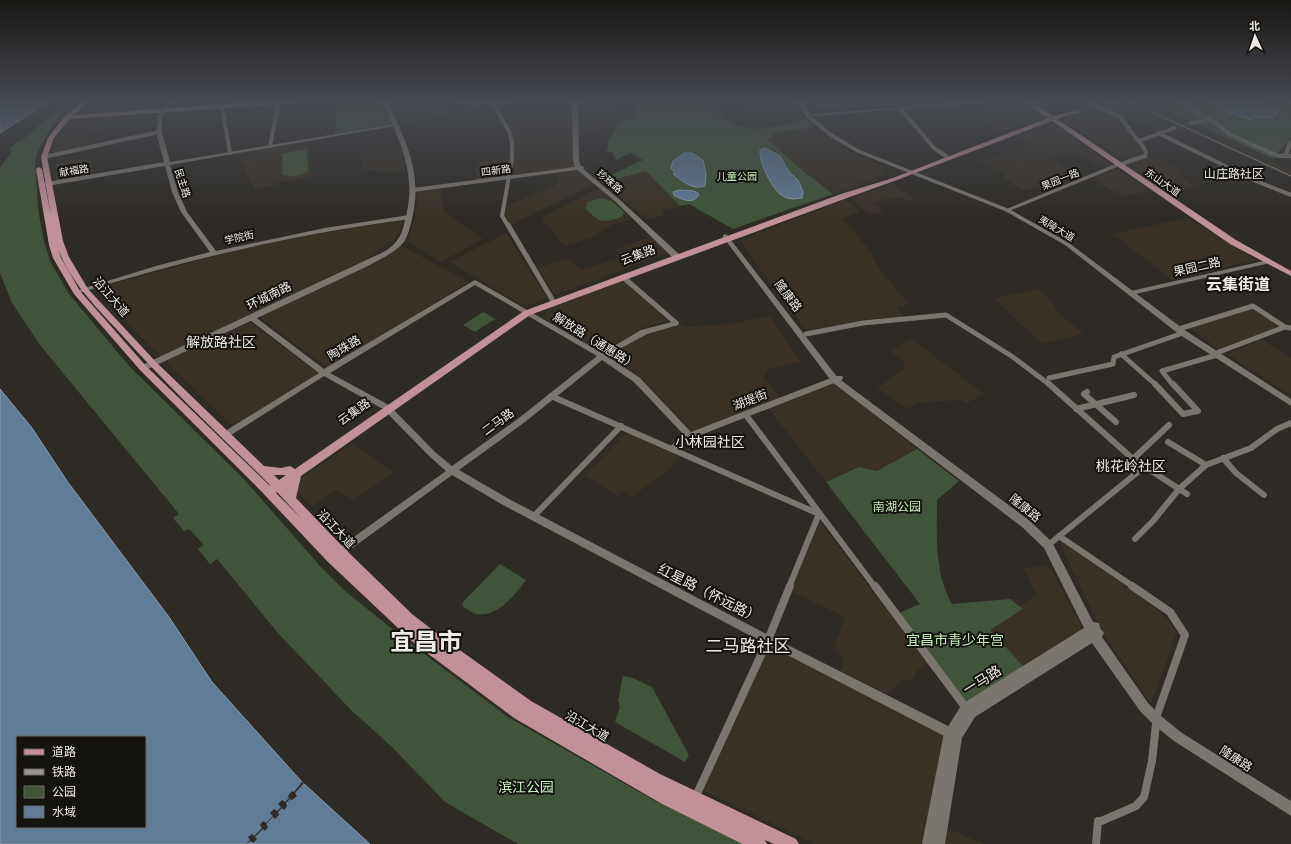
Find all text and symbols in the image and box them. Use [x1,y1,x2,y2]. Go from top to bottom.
north arrow [1235,16,1275,56]
text: 北 [1249,20,1260,32]
street label: 献福路 [58,163,90,178]
street label: 四新路 [481,163,512,178]
street label: 东山大道 [1143,166,1182,198]
street label: 民主路 [173,167,192,199]
street label: 果园一路 [1039,167,1081,192]
district label: 山庄路社区 [1204,167,1264,181]
street label: 珍珠路 [595,168,625,195]
park label: 儿童公园 [717,171,757,182]
street label: 夷陵大道 [1037,213,1077,243]
street label: 学院街 [223,229,255,246]
street label: 云集路 [619,242,657,268]
street label: 果园二路 [1172,255,1222,279]
street label: 沿江大道 [90,274,132,320]
district label: 云集街道 [1206,276,1270,293]
street label: 隆康路 [772,277,804,315]
street label: 环城南路 [244,279,294,313]
street label: 解放路（通惠路） [551,310,639,372]
street label: 陶珠路 [325,333,363,363]
district label: 解放路社区 [186,334,256,350]
street label: 湖堤街 [731,387,769,413]
street label: 云集路 [335,396,373,428]
street label: 二马路 [479,406,517,438]
district label: 小林园社区 [675,434,745,450]
district label: 桃花岭社区 [1096,458,1166,474]
street label: 隆康路 [1007,491,1043,525]
park label: 南湖公园 [873,500,921,514]
street label: 沿江大道 [314,507,358,551]
street label: 红星路（怀远路） [655,560,763,626]
district label: 宜昌市 [390,628,462,655]
park label: 宜昌市青少年宫 [906,632,1004,648]
district label: 二马路社区 [706,637,791,656]
street label: 一马路 [960,662,1004,698]
street label: 沿江大道 [563,708,611,744]
legend [16,736,146,828]
street label: 隆康路 [1217,743,1255,775]
text: 道路 [52,745,76,759]
text: 铁路 [52,765,76,779]
park label: 滨江公园 [498,779,554,795]
text: 公园 [52,785,76,799]
text: 水域 [52,805,76,819]

